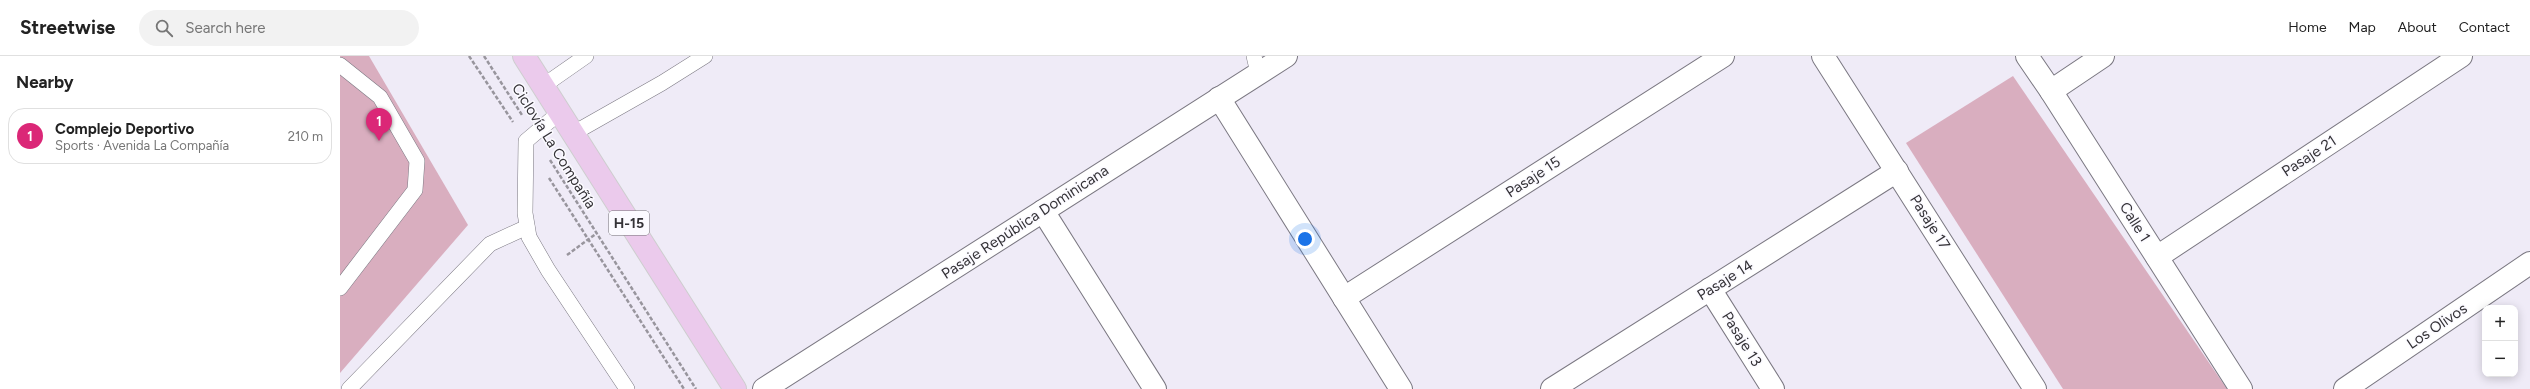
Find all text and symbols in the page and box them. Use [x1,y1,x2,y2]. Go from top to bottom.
search box [139,10,419,46]
text: Streetwise [20,16,115,39]
icon: search [153,17,175,39]
text: Search here [185,19,265,37]
text: Home [2288,19,2327,36]
text: Map [2349,19,2376,36]
text: About [2398,19,2437,36]
text: Contact [2459,19,2510,36]
text: Nearby [16,72,74,92]
street label: Ciclovía La Compañía [508,80,600,212]
pin: 1 [366,108,392,141]
text: Complejo Deportivo [55,120,194,138]
text: 1 [27,129,33,144]
text: 210 m [288,129,323,144]
street label: Pasaje 21 [2278,132,2340,180]
text: Sports · Avenida La Compañía [55,138,229,153]
street label: Pasaje 15 [1502,153,1564,201]
street label: Pasaje República Dominicana [938,161,1112,283]
street label: Pasaje 17 [1906,191,1954,253]
street label: Calle 1 [2116,199,2154,245]
road number: H-15 [609,211,649,235]
your location [1295,229,1315,249]
street label: Pasaje 14 [1694,256,1756,304]
street label: Los Olivos [2403,299,2471,353]
map controls [2482,305,2518,377]
button: + [2482,305,2518,341]
street label: Pasaje 13 [1718,308,1766,370]
button: − [2482,341,2518,377]

